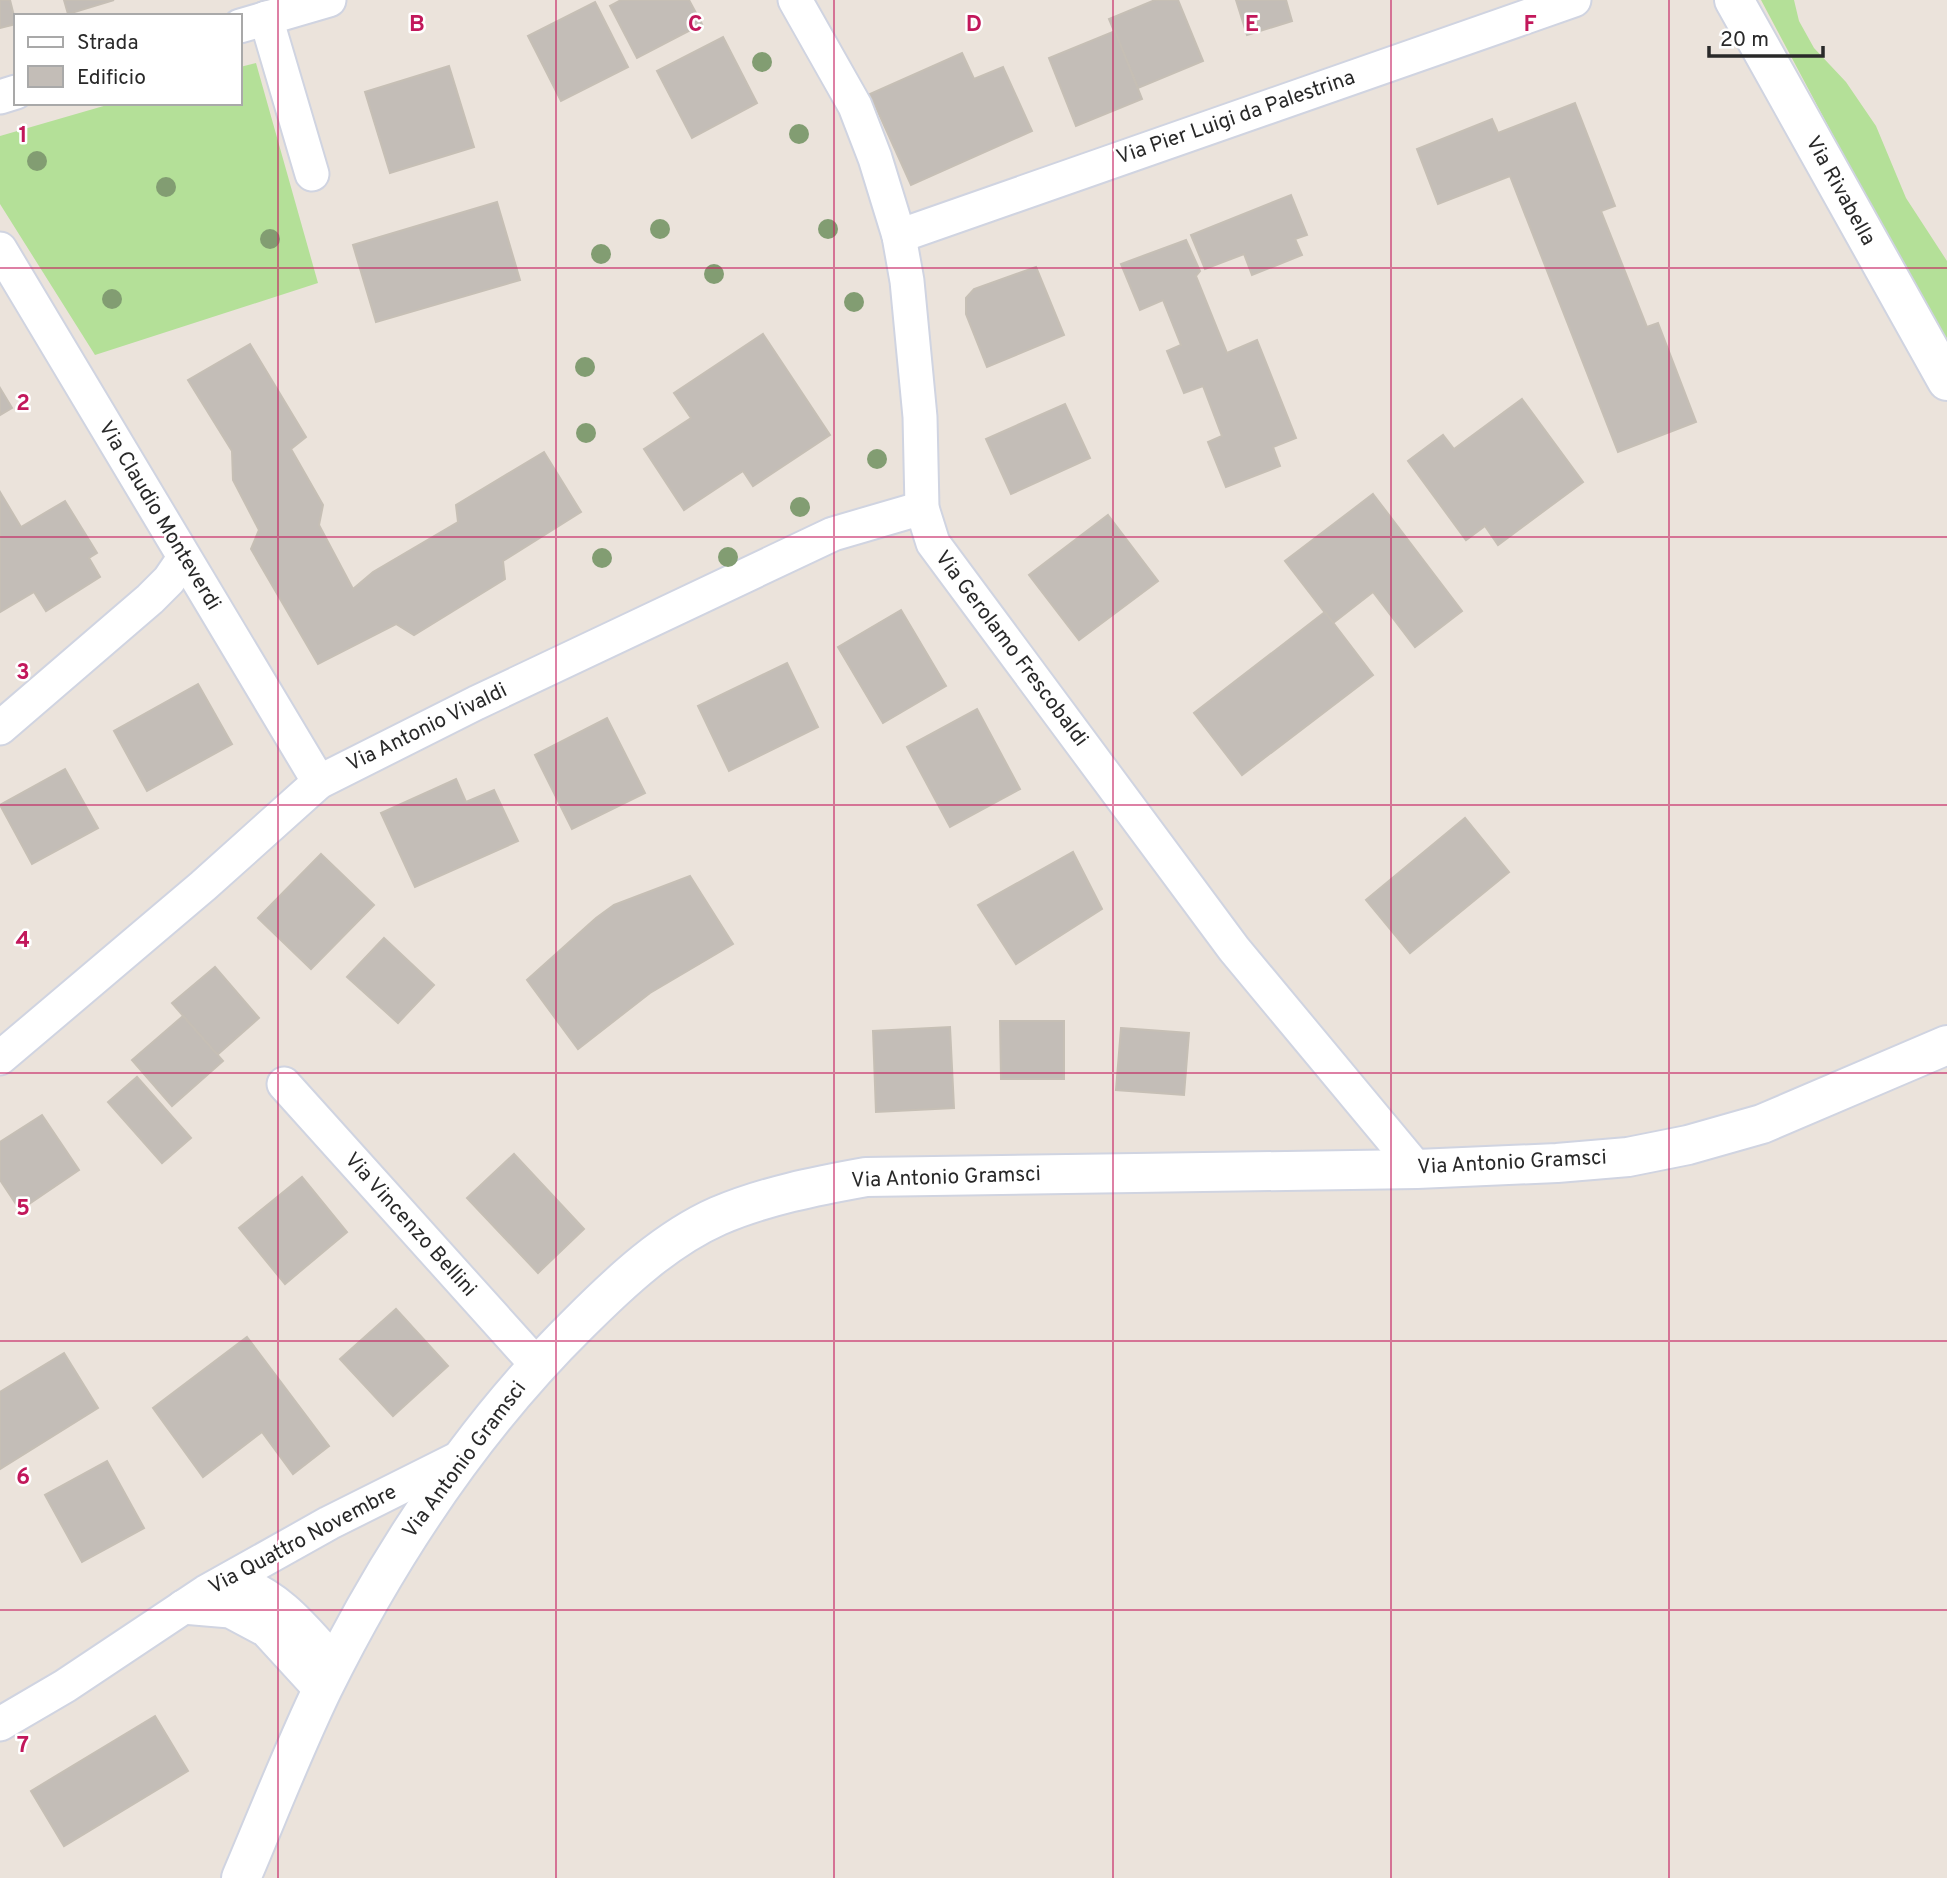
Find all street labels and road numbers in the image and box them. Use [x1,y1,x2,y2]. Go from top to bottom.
street label: Via Pier Luigi da Palestrina [1113,64,1359,172]
street label: Via Rivabella [1799,131,1881,251]
street label: Via Claudio Monteverdi [92,416,226,616]
street label: Via Gerolamo Frescobaldi [928,546,1094,752]
street label: Via Antonio Vivaldi [342,677,512,779]
street label: Via Antonio Gramsci [1416,1145,1608,1181]
street label: Via Vincenzo Bellini [338,1147,482,1303]
street label: Via Antonio Gramsci [851,1161,1041,1195]
street label: Via Antonio Gramsci [397,1376,533,1544]
street label: Via Quattro Novembre [204,1479,402,1601]

